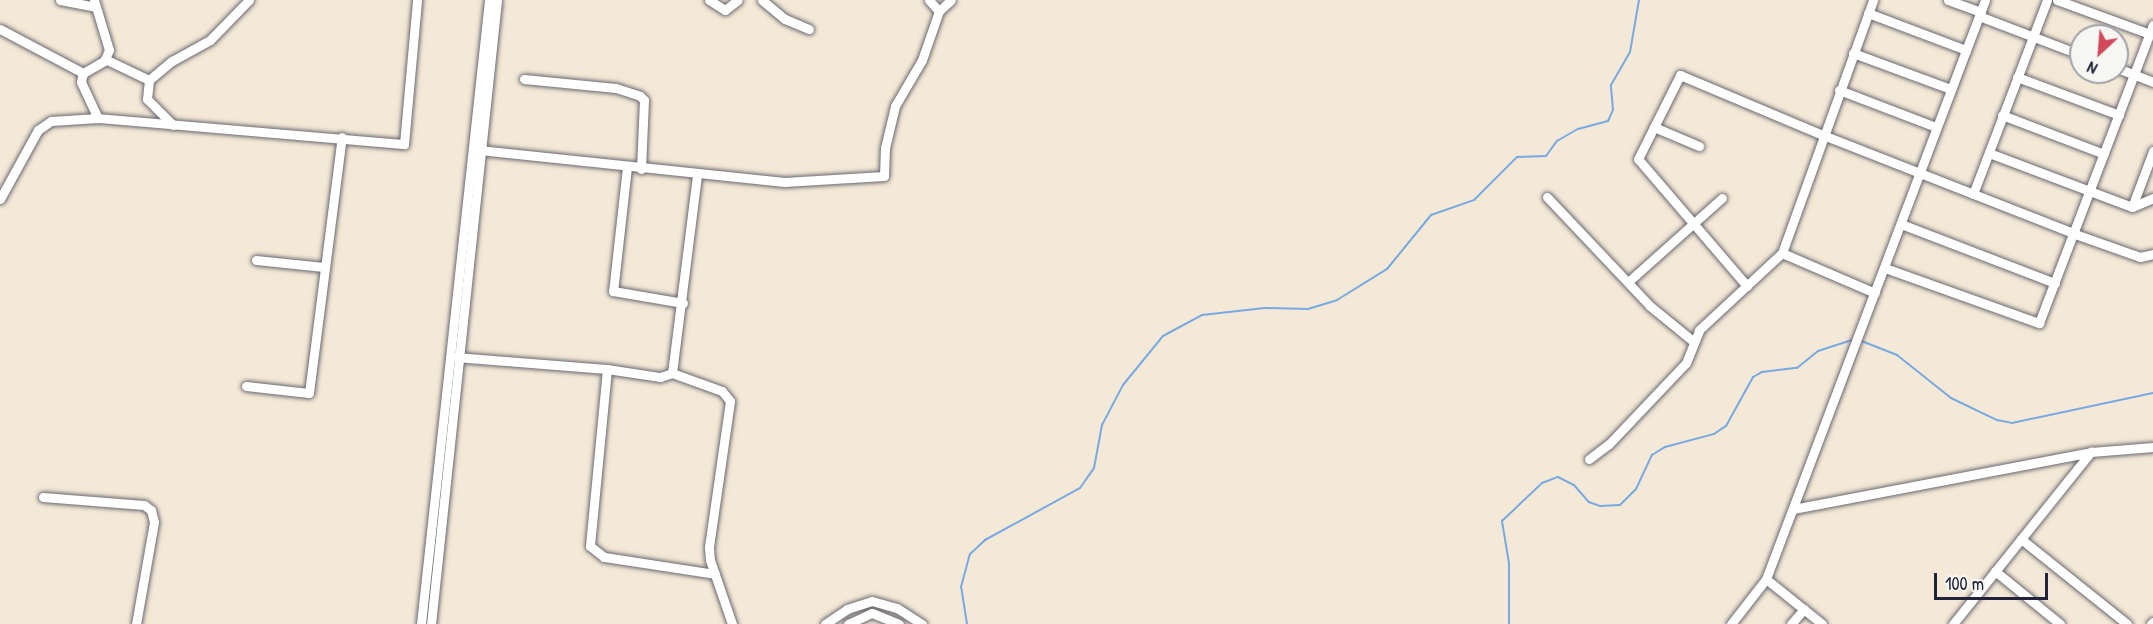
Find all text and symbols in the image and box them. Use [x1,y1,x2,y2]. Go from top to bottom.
north arrow [2069,24,2129,84]
text: N [2083,57,2101,80]
scale bar [1937,561,2051,599]
text: 100 m [1945,571,1984,596]

